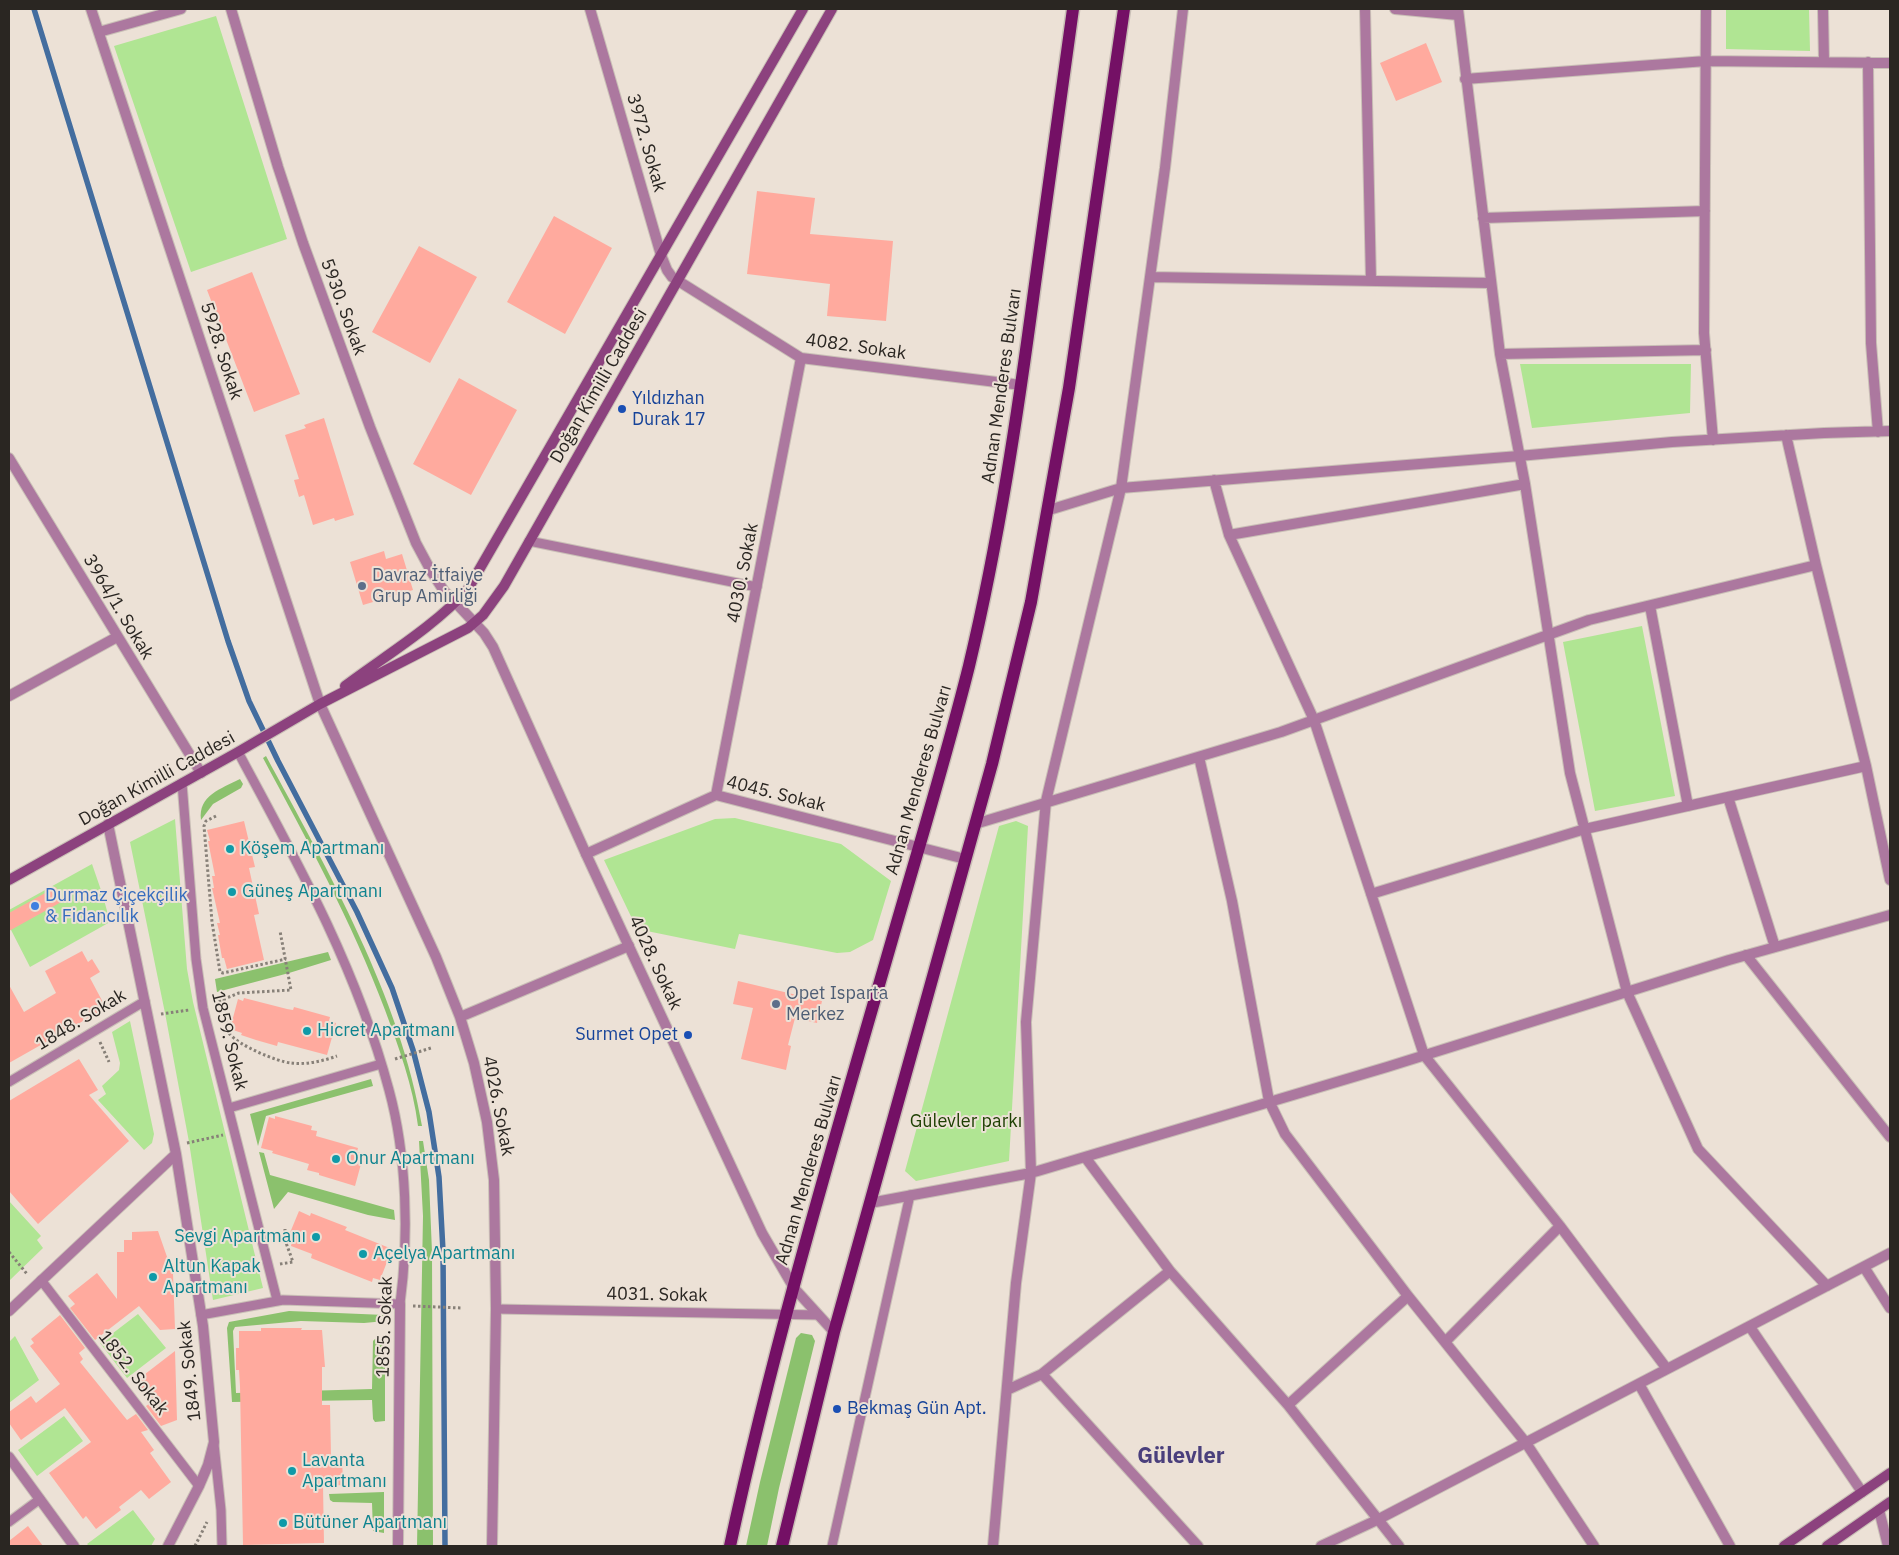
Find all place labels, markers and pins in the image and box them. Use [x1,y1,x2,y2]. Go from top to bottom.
place label: Yıldızhan Durak 17 [632,388,706,430]
marker: Yıldızhan Durak 17 [616,403,628,415]
place label: Davraz İtfaiye Grup Amirliği [372,565,483,608]
marker: Davraz İtfaiye Grup Amirliği [356,580,368,592]
place label: Köşem Apartmanı [240,838,384,860]
marker: Köşem Apartmanı [224,843,236,855]
place label: Güneş Apartmanı [242,881,382,903]
place label: Durmaz Çiçekçilik & Fidancılık [45,885,188,928]
marker: Güneş Apartmanı [226,886,238,898]
marker: Durmaz Çiçekçilik & Fidancılık [29,900,41,912]
place label: Opet Isparta Merkez [786,983,888,1026]
marker: Opet Isparta Merkez [770,998,782,1010]
place label: Hicret Apartmanı [317,1020,455,1042]
place label: Surmet Opet [575,1024,678,1046]
marker: Hicret Apartmanı [301,1025,313,1037]
marker: Surmet Opet [682,1029,694,1041]
place label: Onur Apartmanı [346,1148,475,1170]
marker: Onur Apartmanı [330,1153,342,1165]
place label: Sevgi Apartmanı [174,1226,306,1248]
marker: Sevgi Apartmanı [310,1231,322,1243]
place label: Açelya Apartmanı [373,1243,515,1265]
marker: Açelya Apartmanı [357,1248,369,1260]
place label: Altun Kapak Apartmanı [163,1256,261,1298]
marker: Altun Kapak Apartmanı [147,1271,159,1283]
place label: Bekmaş Gün Apt. [847,1398,987,1420]
marker: Bekmaş Gün Apt. [831,1403,843,1415]
place label: Lavanta Apartmanı [302,1450,387,1492]
marker: Lavanta Apartmanı [286,1465,298,1477]
place label: Bütüner Apartmanı [293,1512,447,1534]
marker: Bütüner Apartmanı [277,1517,289,1529]

